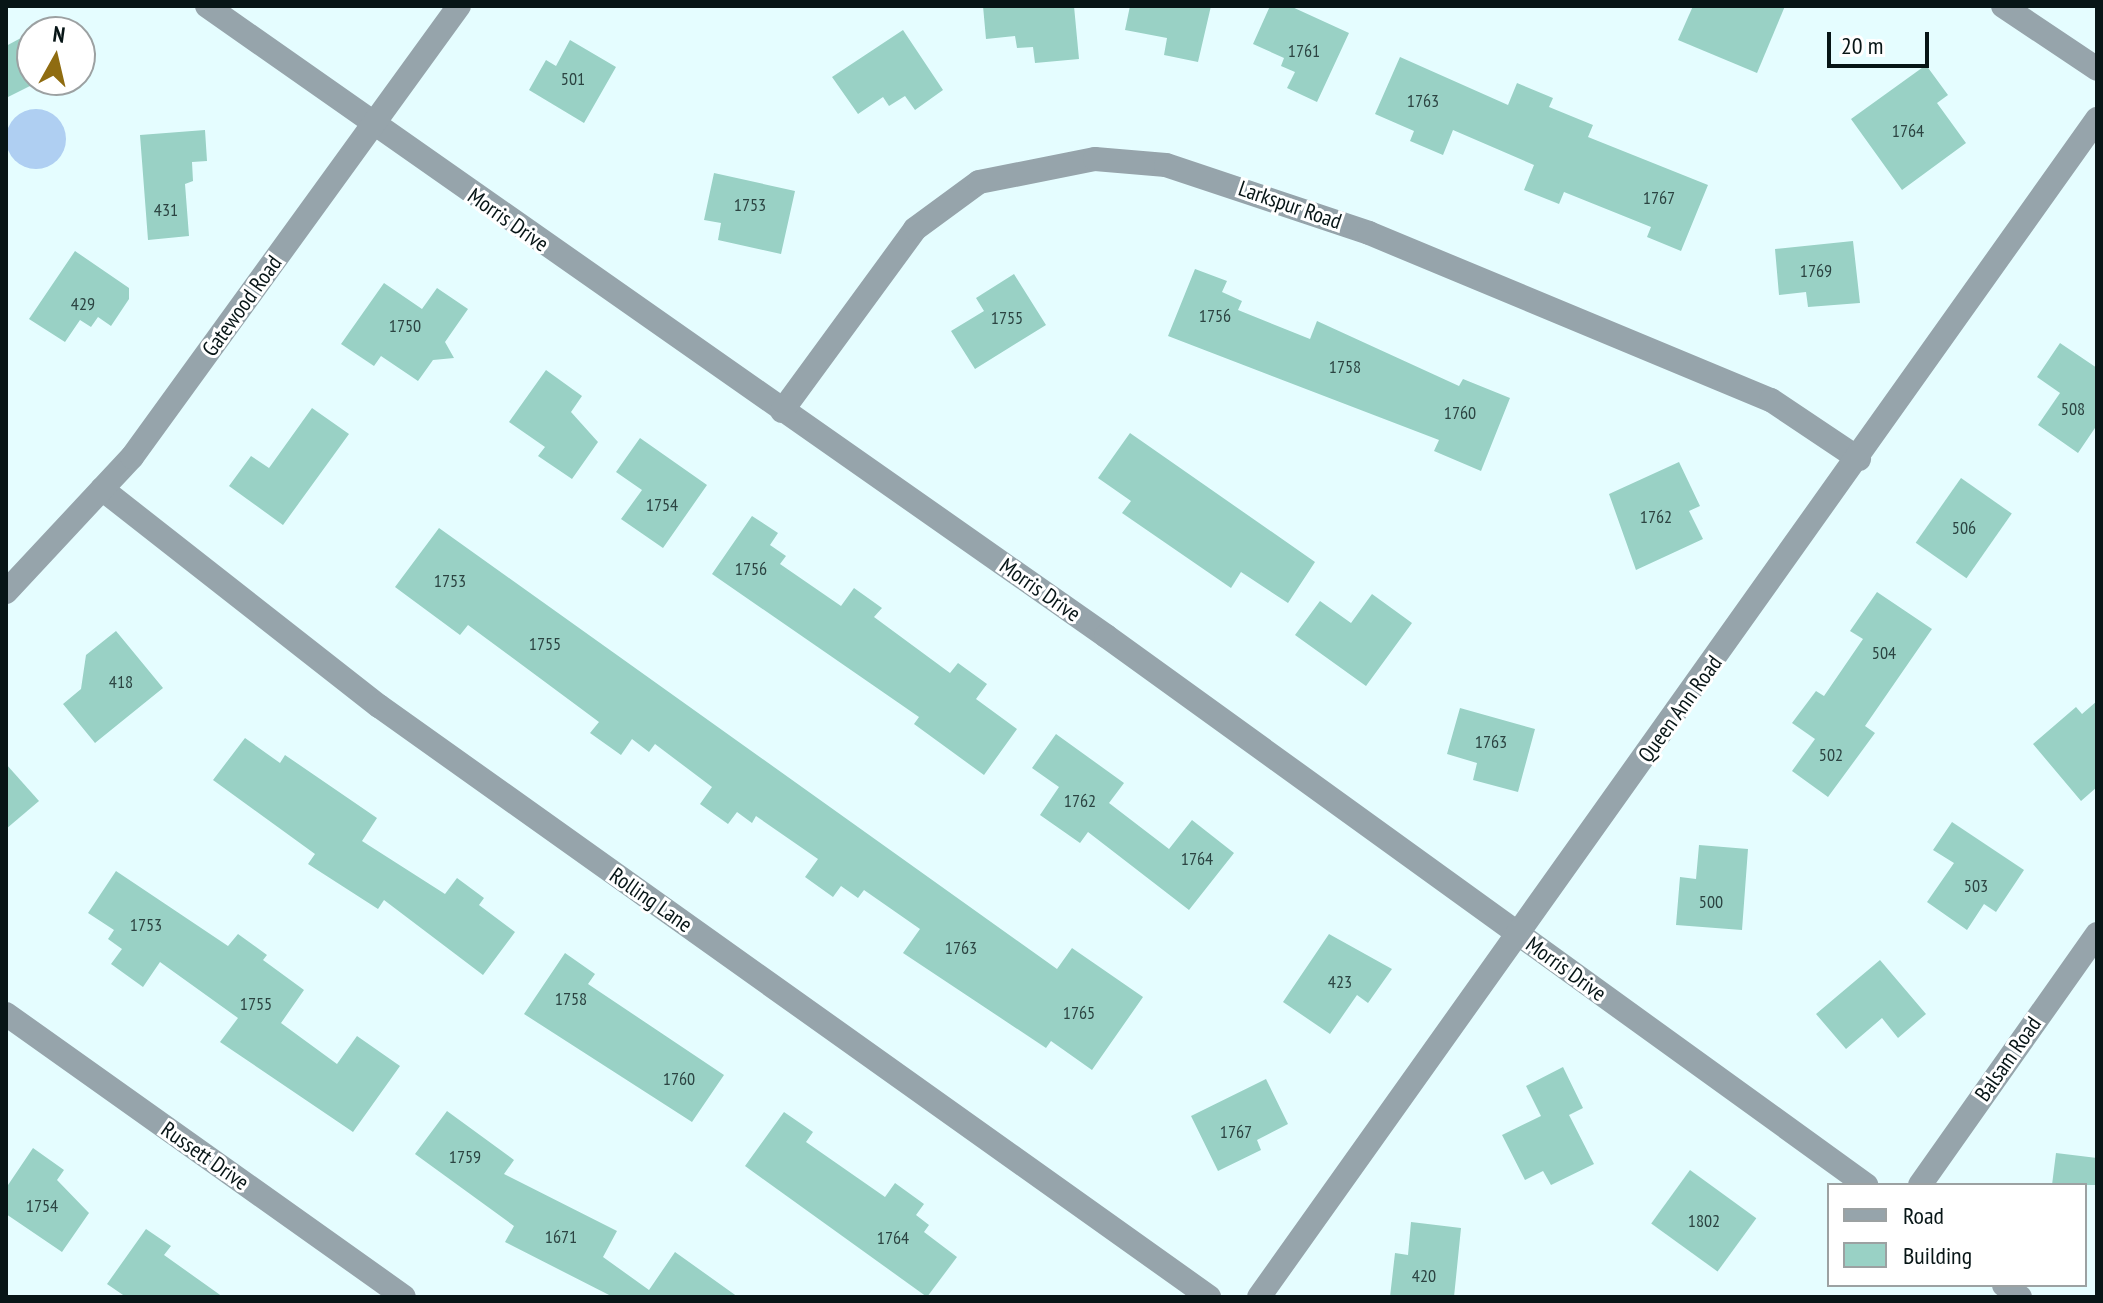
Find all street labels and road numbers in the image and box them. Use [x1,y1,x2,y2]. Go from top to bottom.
street label: Larkspur Road [1235,175,1345,235]
street label: Morris Drive [463,183,553,257]
street label: Gatewood Road [197,251,287,361]
street label: Morris Drive [995,553,1085,627]
street label: Queen Ann Road [1632,650,1728,768]
street label: Rolling Lane [605,862,697,938]
street label: Morris Drive [1521,931,1611,1007]
street label: Balsam Road [1969,1012,2047,1106]
street label: Russett Drive [156,1116,254,1196]

